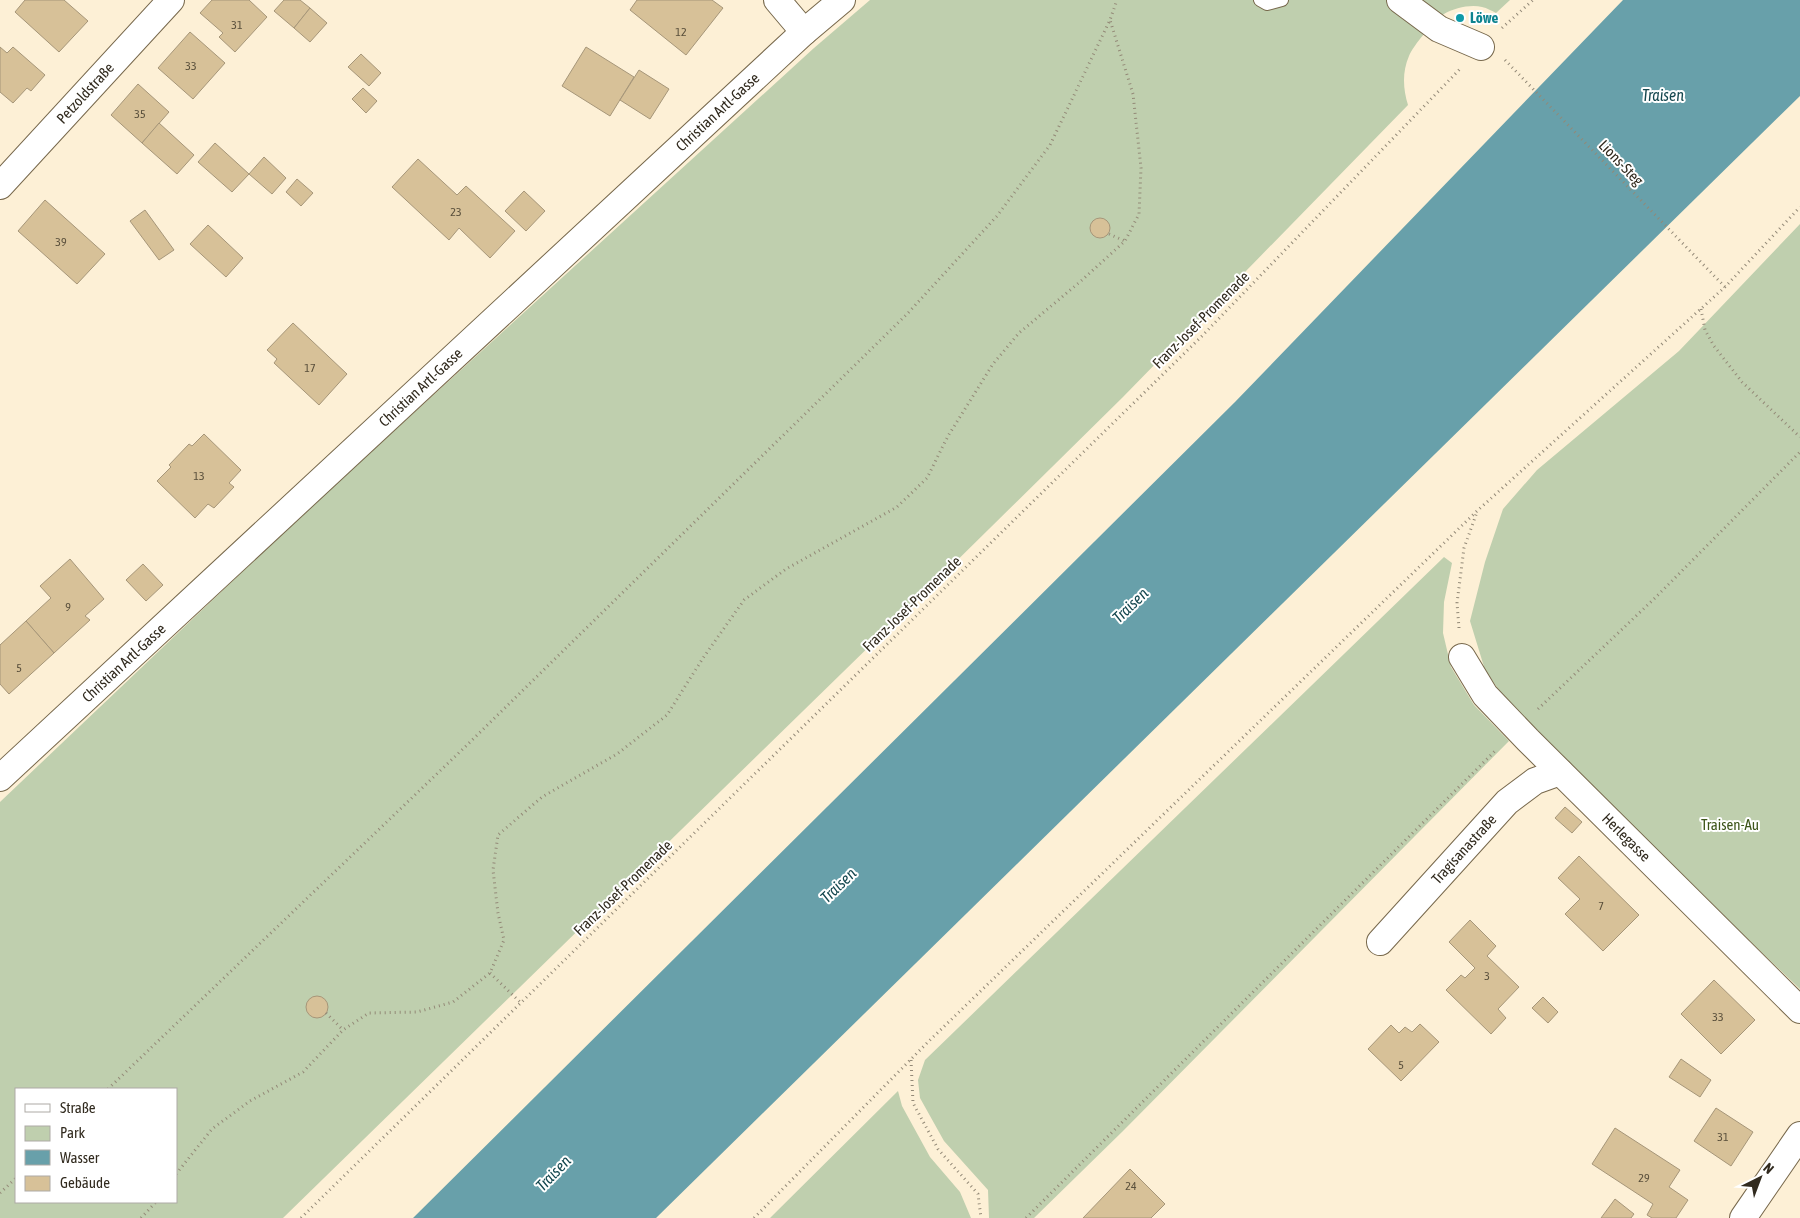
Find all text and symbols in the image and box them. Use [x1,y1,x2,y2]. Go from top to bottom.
place label: Löwe [1470,9,1499,26]
marker: Löwe [1454,12,1466,24]
house number: 31 [231,18,243,32]
house number: 12 [675,25,687,39]
street label: Petzoldstraße [53,59,117,127]
house number: 33 [185,59,197,73]
street label: Christian Artl-Gasse [672,69,763,155]
water label: Traisen [1642,86,1684,104]
house number: 35 [134,107,146,121]
street label: Lions-Steg [1596,136,1647,189]
house number: 23 [450,205,462,219]
house number: 39 [55,235,67,249]
street label: Franz-Josef-Promenade [1149,268,1253,372]
street label: Christian Artl-Gasse [375,344,466,430]
house number: 17 [304,361,316,375]
house number: 13 [193,469,205,483]
street label: Franz-Josef-Promenade [859,552,964,655]
water label: Traisen [1109,584,1152,626]
house number: 9 [65,600,71,614]
street label: Christian Artl-Gasse [78,620,169,705]
house number: 5 [16,661,22,675]
street label: Herlegasse [1599,810,1654,865]
street label: Tragisanastraße [1428,811,1500,887]
park label: Traisen-Au [1701,816,1759,833]
street label: Franz-Josef-Promenade [570,836,675,939]
water label: Traisen [817,864,860,906]
house number: 7 [1598,899,1604,913]
house number: 3 [1484,969,1490,983]
house number: 33 [1712,1010,1724,1024]
house number: 5 [1398,1058,1404,1072]
legend [15,1088,178,1203]
text: Straße [60,1099,96,1116]
text: Park [60,1124,85,1141]
house number: 31 [1717,1130,1729,1144]
text: Wasser [60,1149,100,1166]
water label: Traisen [532,1151,574,1194]
north arrow [1735,1153,1785,1203]
text: N [1760,1160,1777,1177]
house number: 29 [1638,1171,1650,1185]
text: Gebäude [60,1174,110,1191]
house number: 24 [1125,1179,1137,1193]

